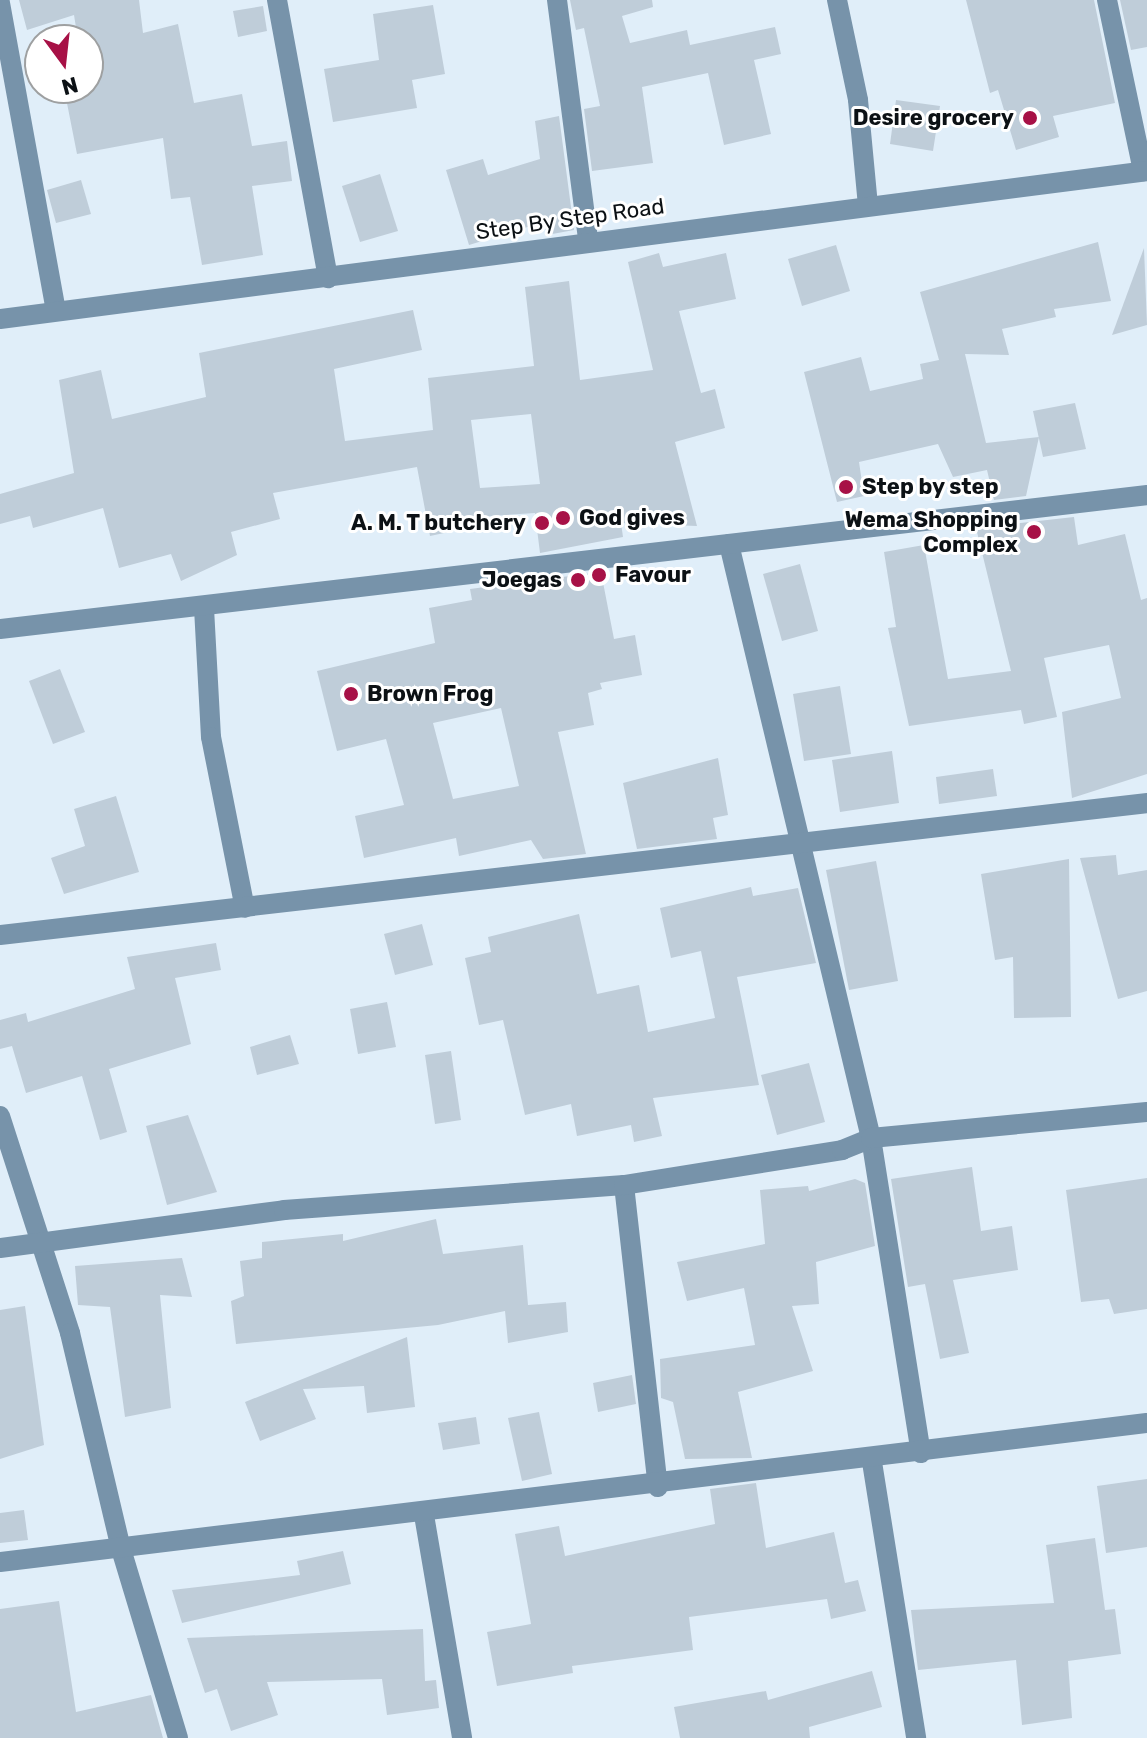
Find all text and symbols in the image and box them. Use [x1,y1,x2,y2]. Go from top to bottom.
north arrow [24,24,104,104]
text: N [59,71,81,101]
place label: Desire grocery [853,105,1014,131]
marker: Desire grocery [1021,109,1039,127]
street label: Step By Step Road [474,193,666,245]
place label: Step by step [862,474,999,500]
marker: Step by step [837,478,855,496]
place label: God gives [579,505,685,531]
place label: Wema Shopping Complex [845,506,1018,558]
marker: God gives [554,509,572,527]
place label: A. M. T butchery [350,510,526,536]
marker: A. M. T butchery [533,514,551,532]
marker: Wema Shopping Complex [1025,523,1043,541]
place label: Favour [615,562,691,588]
marker: Favour [590,566,608,584]
place label: Joegas [482,567,562,593]
marker: Joegas [569,571,587,589]
place label: Brown Frog [367,681,493,707]
marker: Brown Frog [342,685,360,703]

